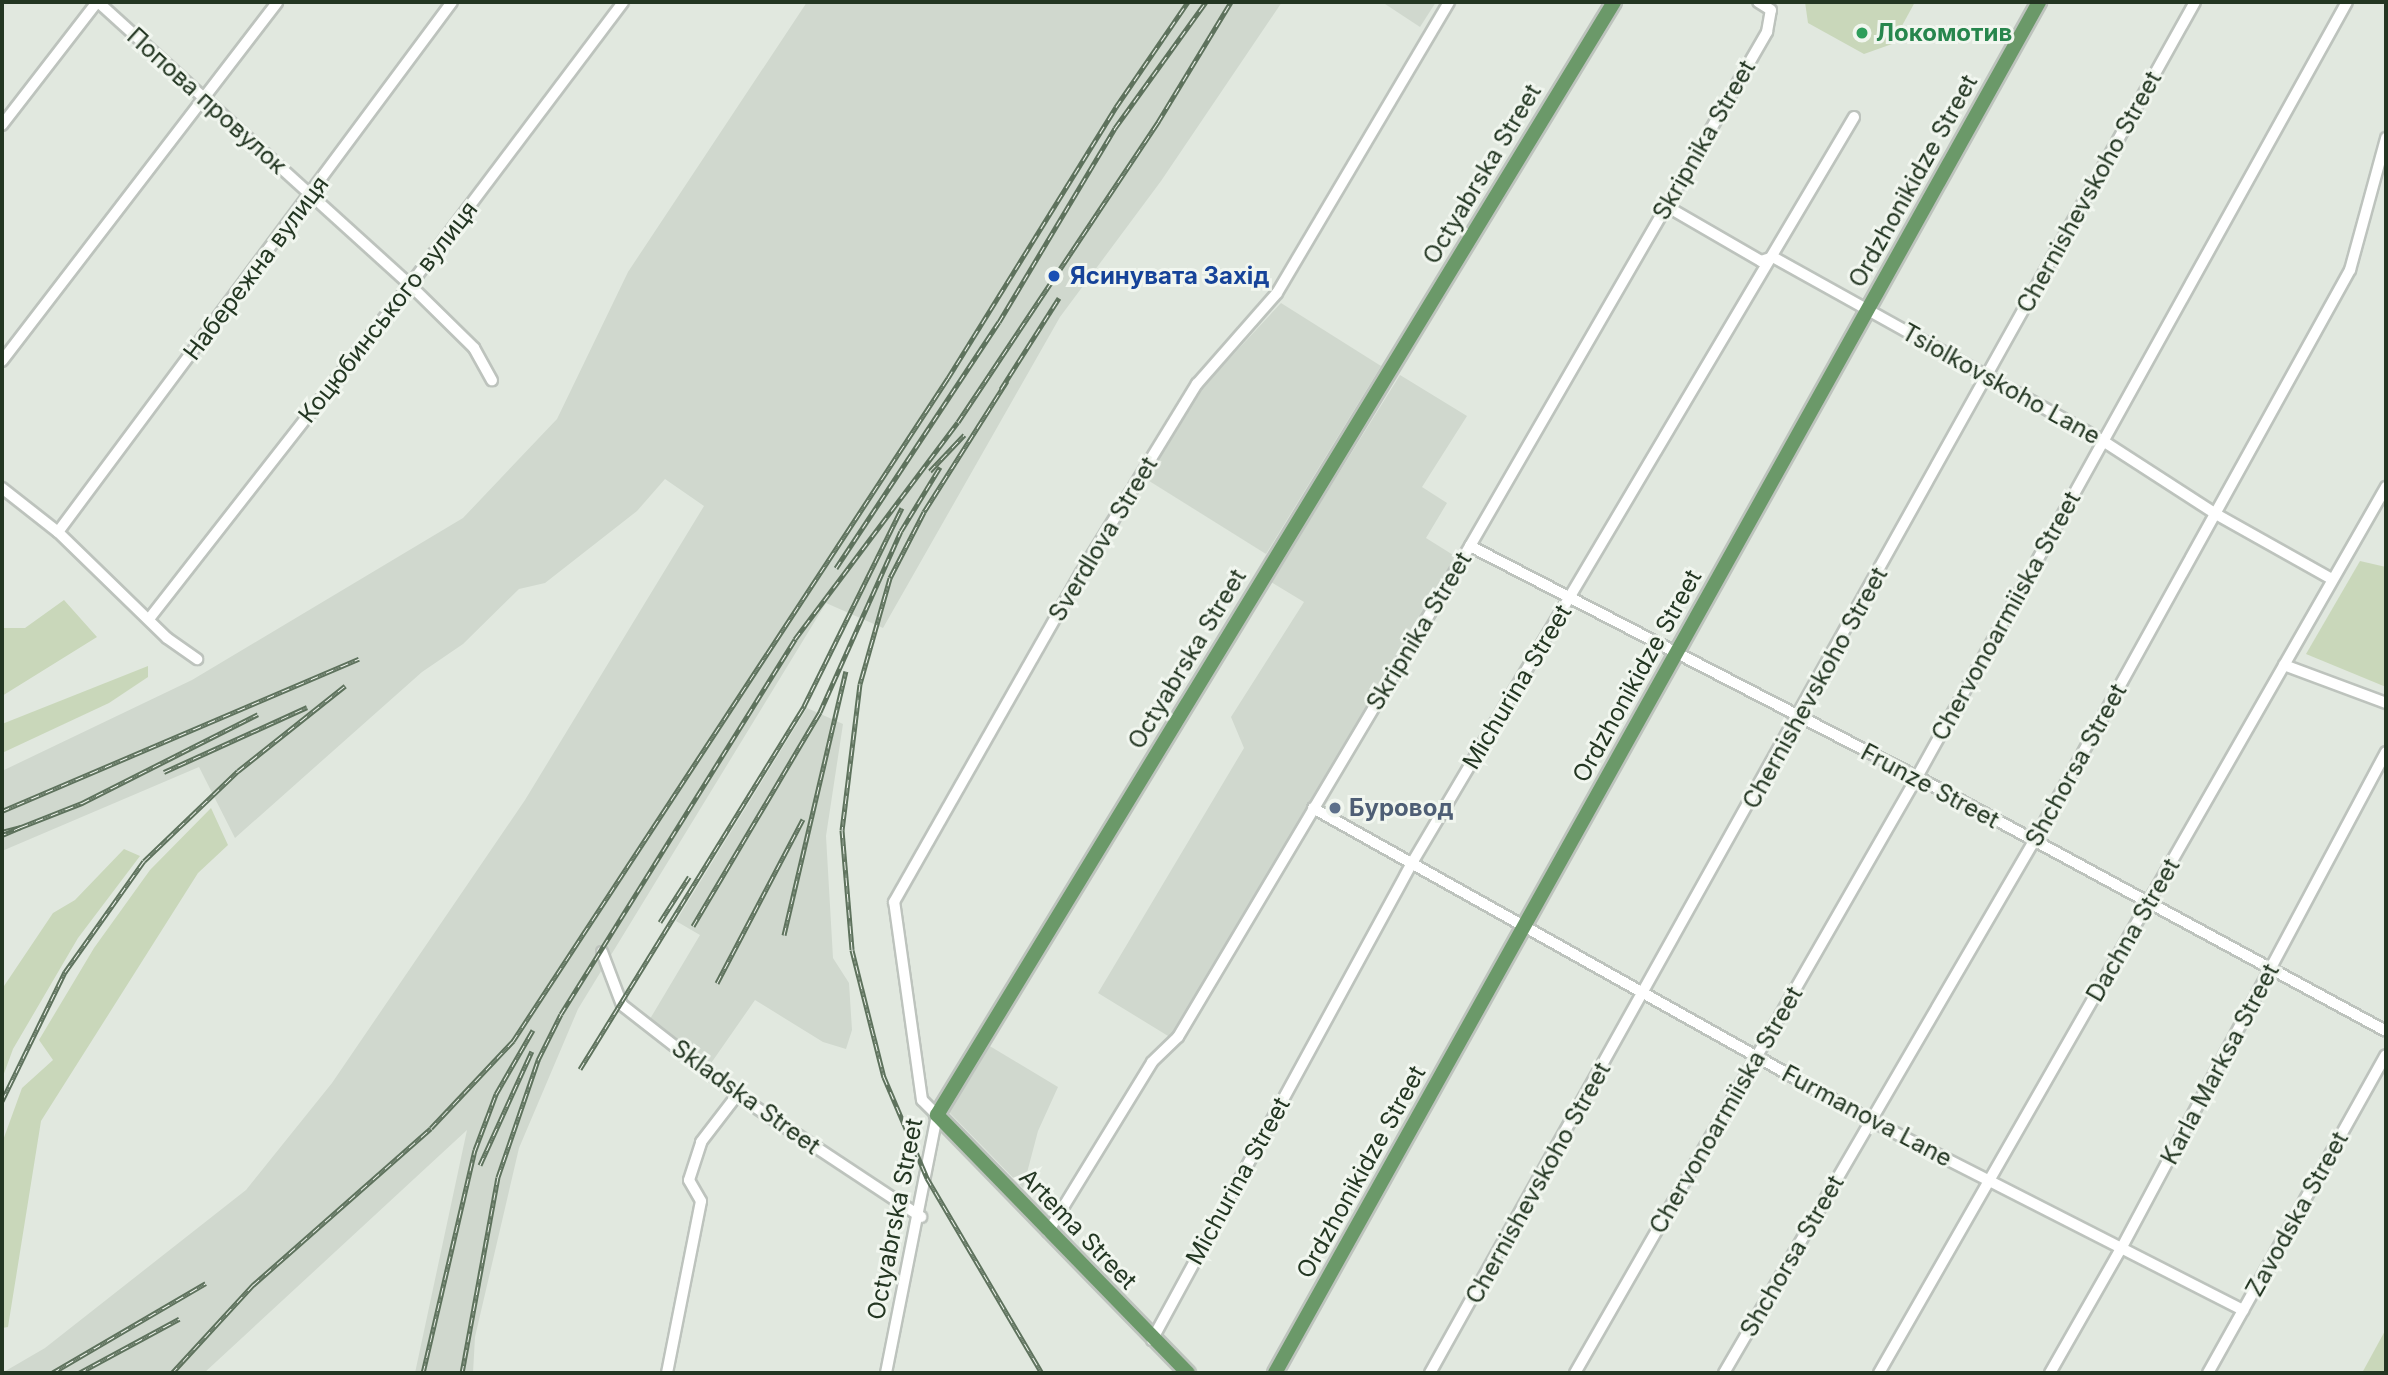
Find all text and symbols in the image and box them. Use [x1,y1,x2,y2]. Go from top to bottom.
place label: Локомотив [1876,19,2012,47]
street label: Попова провулок [121,22,293,180]
marker: Локомотив [1854,25,1870,41]
street label: Skripnika Street [1647,55,1761,225]
street label: Chernishevskoho Street [2011,66,2167,318]
street label: Ordzhonikidze Street [1843,70,1983,292]
street label: Octyabrska Street [1417,79,1547,269]
street label: Набережна вулиця [177,170,335,366]
street label: Коцюбинського вулиця [292,195,484,429]
place label: Ясинувата Захід [1070,262,1269,290]
marker: Ясинувата Захід [1044,266,1064,286]
street label: Tsiolkovskoho Lane [1897,317,2105,451]
street label: Sverdlova Street [1043,452,1163,626]
street label: Chervonoarmiiska Street [1925,486,2087,746]
street label: Skripnika Street [1360,547,1478,715]
street label: Chernishevskoho Street [1737,562,1893,814]
street label: Octyabrska Street [1122,564,1252,754]
street label: Ordzhonikidze Street [1567,565,1707,787]
street label: Michurina Street [1457,599,1577,775]
street label: Shchorsa Street [2019,679,2133,851]
street label: Frunze Street [1856,738,2004,834]
place label: Буровод [1349,794,1453,822]
marker: Буровод [1327,800,1343,816]
street label: Dachna Street [2080,853,2186,1007]
street label: Karla Marksa Street [2155,959,2285,1169]
street label: Chervonoarmiiska Street [1643,981,1809,1239]
street label: Skladska Street [666,1034,826,1160]
street label: Chernishevskoho Street [1460,1057,1616,1309]
street label: Furmanova Lane [1777,1059,1957,1173]
street label: Ordzhonikidze Street [1291,1061,1431,1283]
street label: Michurina Street [1180,1092,1296,1270]
street label: Octyabrska Street [861,1116,929,1322]
street label: Zavodska Street [2240,1127,2354,1301]
street label: Artema Street [1013,1163,1143,1295]
street label: Shchorsa Street [1734,1170,1850,1342]

